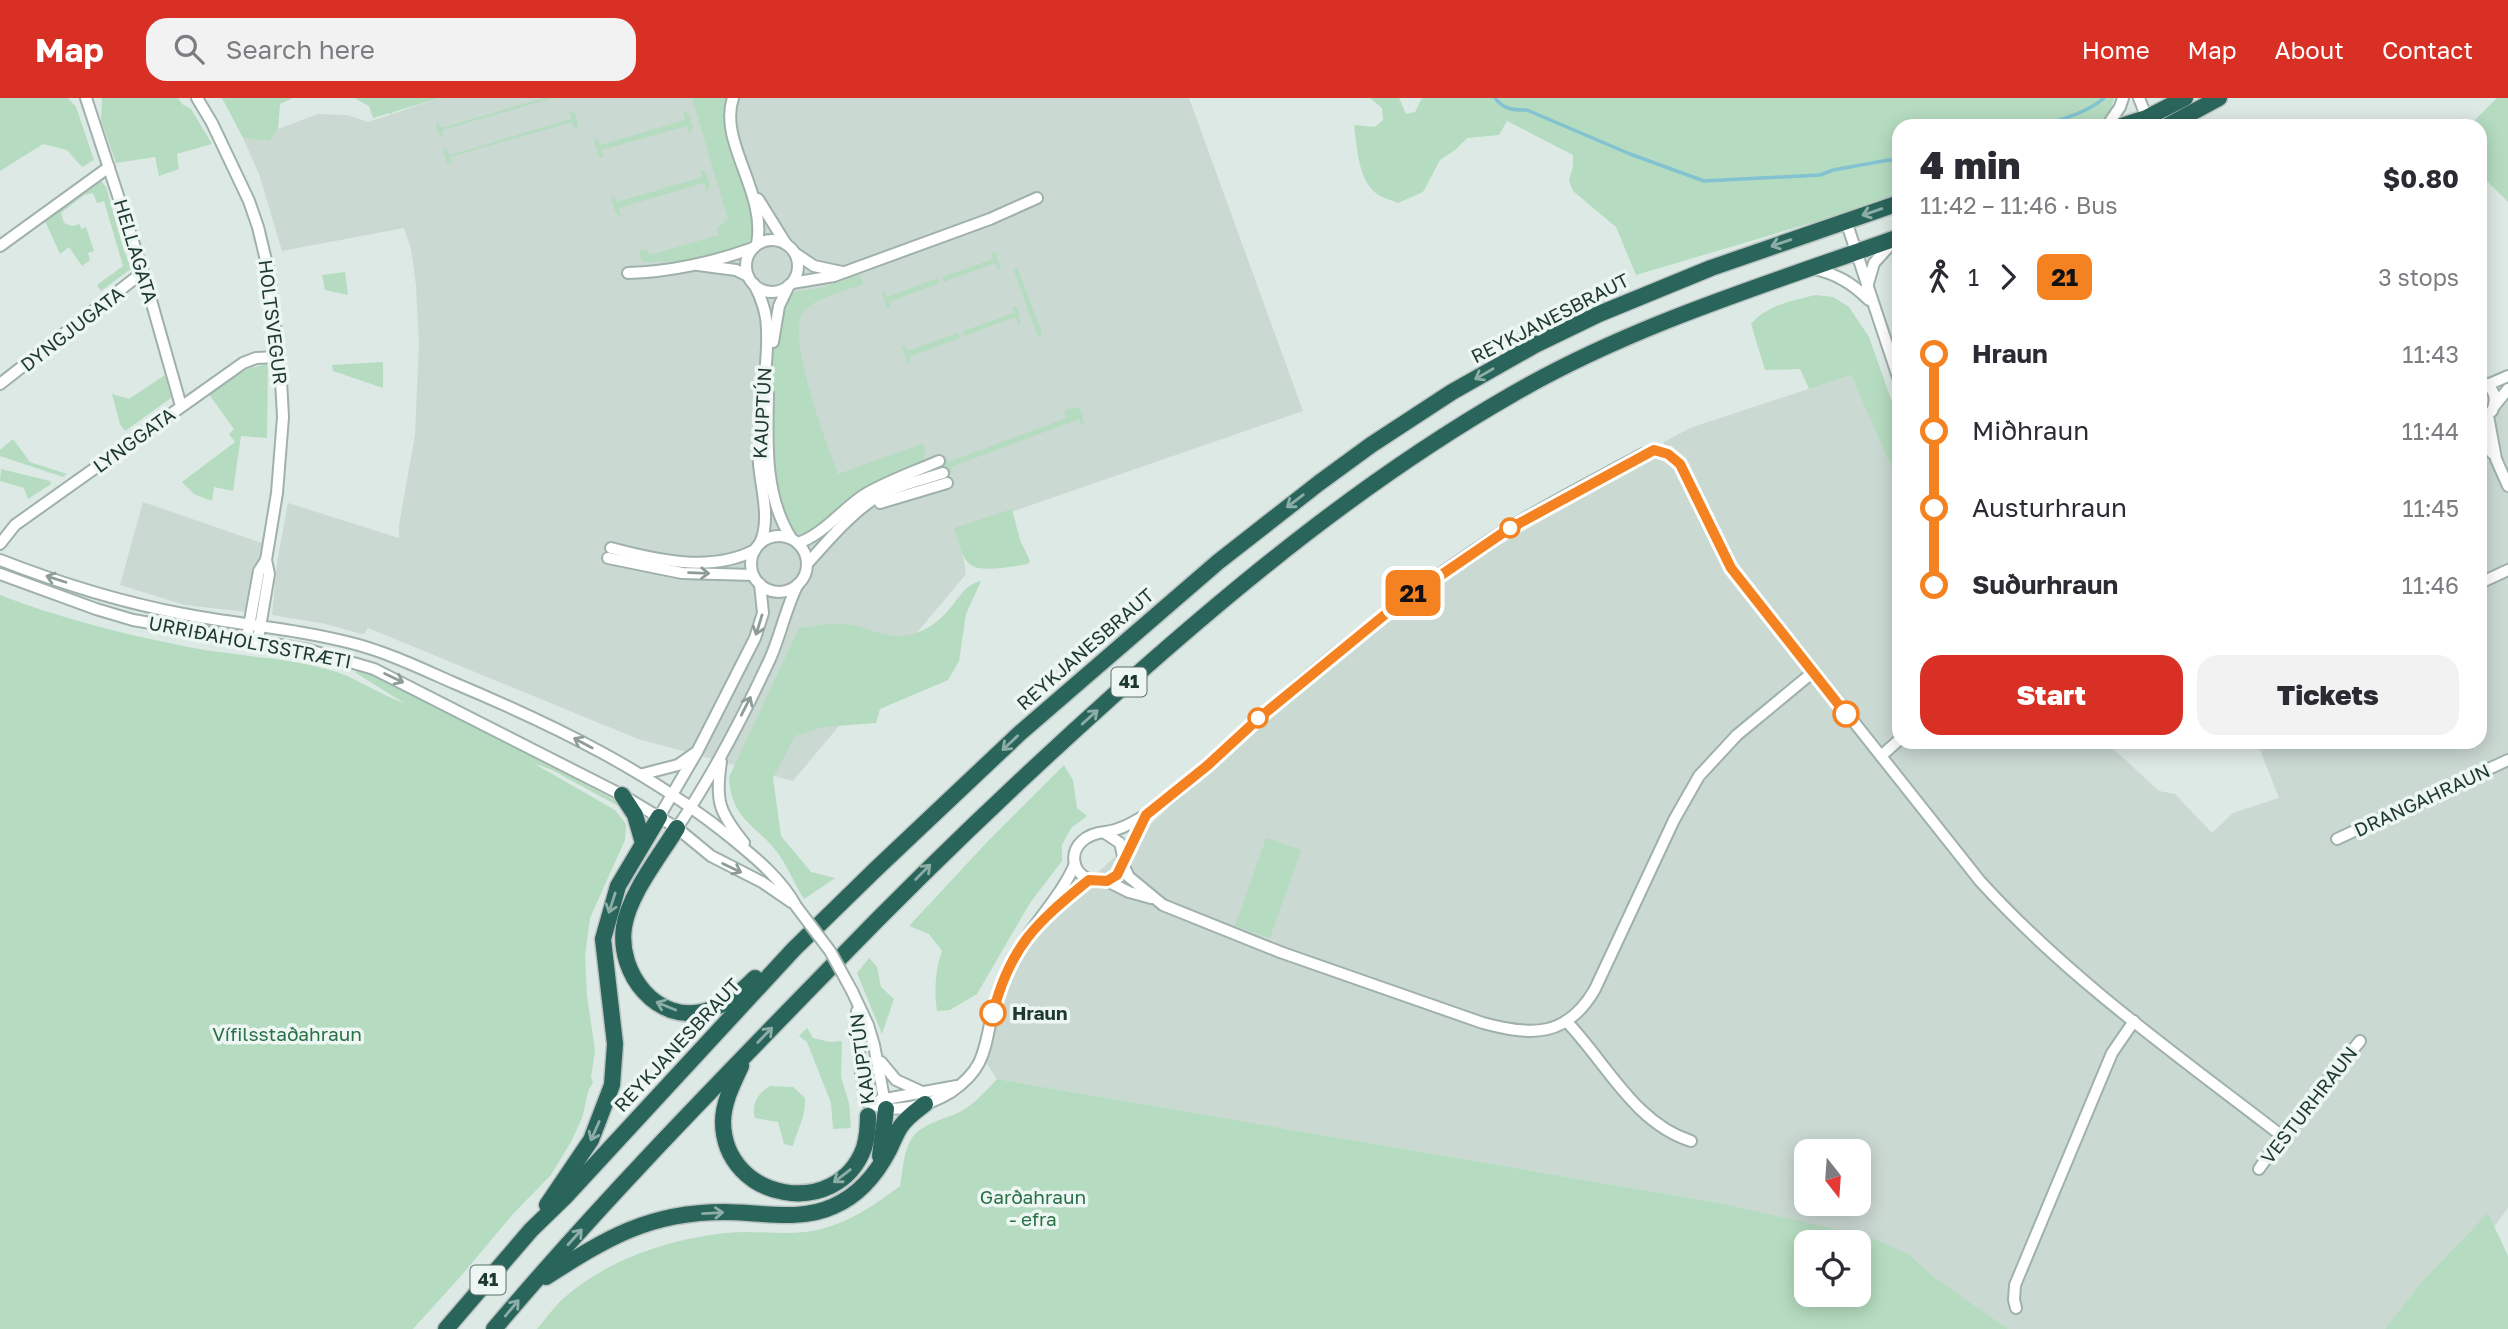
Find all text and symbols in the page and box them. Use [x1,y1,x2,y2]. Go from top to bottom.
search box [146,18,636,81]
text: Map [35,30,104,69]
icon: search [170,30,208,68]
text: Search here [226,34,375,65]
text: Home [2082,35,2150,64]
text: Map [2188,35,2237,64]
text: About [2275,35,2344,64]
text: Contact [2382,35,2473,64]
text: 4 min [1920,142,2021,187]
text: $0.80 [2383,163,2459,194]
text: 11:42 – 11:46 · Bus [1920,191,2117,219]
street label: HELLAGATA [110,196,163,306]
one-way arrow [1862,207,1884,219]
one-way arrow [1770,237,1792,250]
street label: HOLTSVEGUR [254,258,293,386]
icon: walk [1920,258,1958,296]
icon: forward [1989,258,2027,296]
text: 21 [2051,262,2078,291]
text: 1 [1968,263,1979,291]
text: 3 stops [2378,263,2459,291]
street label: REYKJANESBRAUT [1467,268,1633,367]
street label: DYNGJUGATA [16,281,128,376]
text: Hraun [1972,338,2048,369]
text: 11:43 [2402,340,2459,368]
street label: KAUPTÚN [748,366,775,459]
one-way arrow [1474,367,1494,381]
street label: LYNGGATA [88,402,179,477]
text: Miðhraun [1972,415,2089,446]
text: 11:44 [2402,417,2459,445]
text: Austurhraun [1972,492,2127,523]
one-way arrow [1286,493,1305,508]
text: 11:45 [2402,494,2459,522]
unlabelled marker [1500,518,1520,538]
one-way arrow [688,567,711,580]
text: Suðurhraun [1972,569,2118,600]
line badge: 21 [1382,570,1444,616]
text: 11:46 [2402,571,2459,599]
one-way arrow [45,572,67,585]
text: 21 [1400,578,1427,607]
street label: REYKJANESBRAUT [1011,583,1158,714]
street label: URRIÐAHOLTSSTRÆTI [147,611,353,672]
one-way arrow [752,614,765,636]
button: Start [1920,655,2183,735]
button: Tickets [2197,655,2459,735]
road number: 41 [1112,668,1146,696]
one-way arrow [383,671,404,685]
one-way arrow [740,696,754,717]
unlabelled marker [1833,701,1859,727]
unlabelled marker [1248,708,1268,728]
one-way arrow [1081,709,1099,725]
one-way arrow [1001,734,1018,751]
one-way arrow [573,735,593,749]
street label: DRANGAHRAUN [2350,758,2493,841]
one-way arrow [721,861,742,875]
one-way arrow [915,864,932,881]
one-way arrow [605,892,617,914]
street label: REYKJANESBRAUT [609,973,745,1116]
one-way arrow [656,999,677,1012]
marker: Hraun [980,1000,1006,1026]
place label: Hraun [1012,1001,1067,1024]
street label: KAUPTÚN [844,1012,879,1106]
park label: Vífilsstaðahraun [212,1022,362,1045]
one-way arrow [756,1027,773,1044]
street label: VESTURHRAUN [2256,1041,2362,1168]
one-way arrow [588,1120,601,1142]
north arrow [1794,1139,1871,1216]
map controls [1794,1139,1871,1307]
one-way arrow [833,1168,852,1183]
park label: Garðahraun - efra [980,1185,1086,1230]
one-way arrow [702,1206,724,1219]
one-way arrow [567,1228,583,1246]
button: locate [1794,1230,1871,1307]
road number: 41 [470,1266,505,1294]
one-way arrow [504,1299,520,1317]

